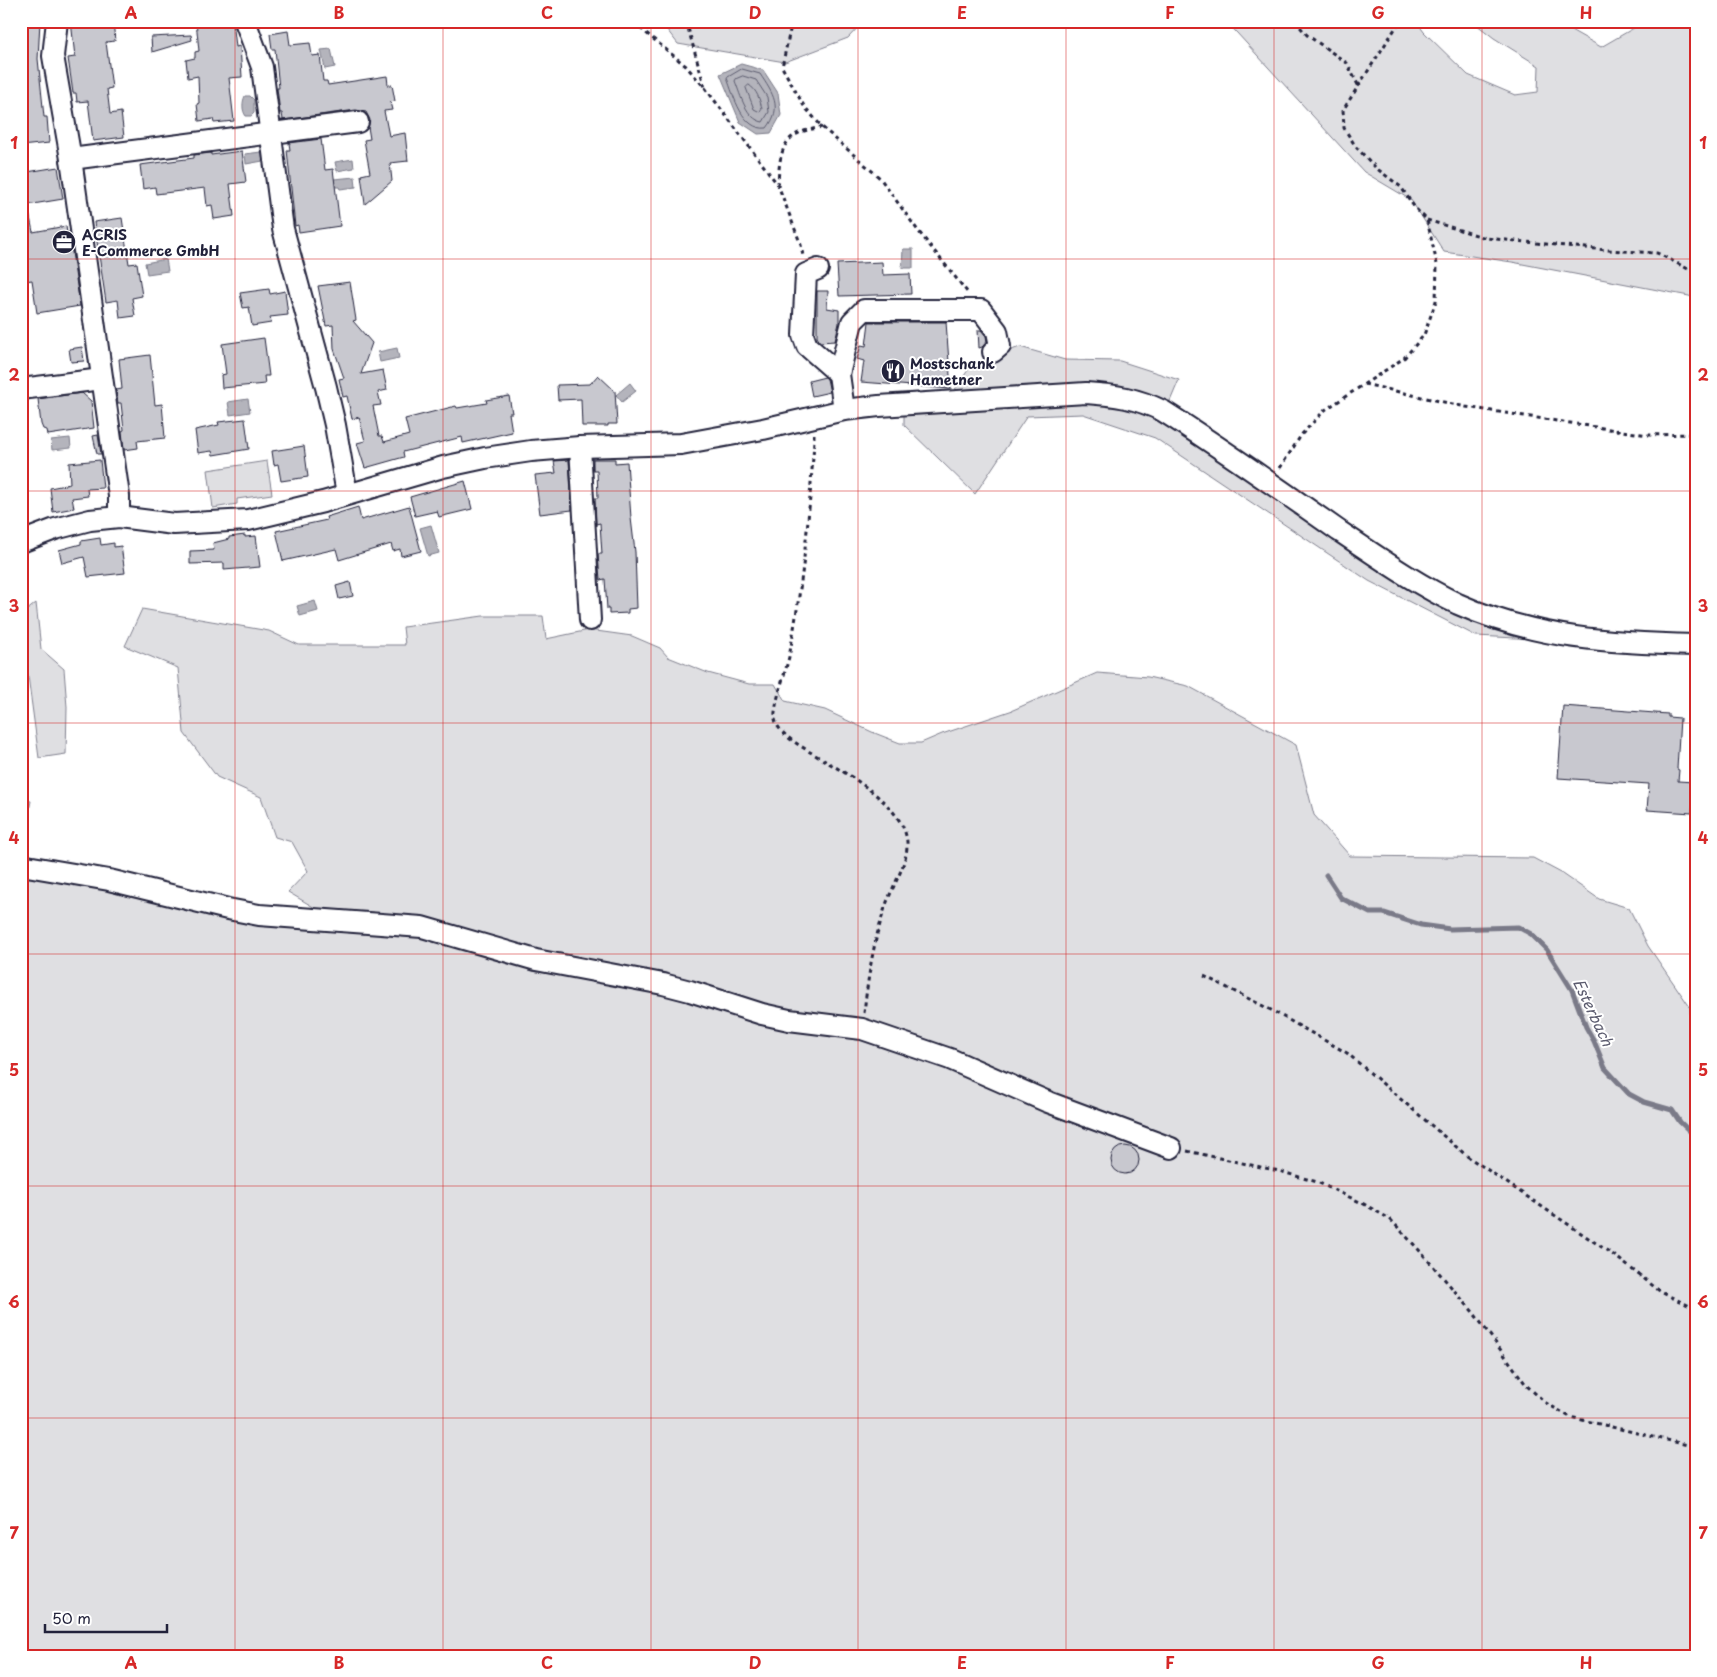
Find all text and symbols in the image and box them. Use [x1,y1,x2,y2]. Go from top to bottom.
text: A [125,0,138,24]
text: B [334,0,345,24]
text: C [541,0,553,24]
text: D [749,0,761,24]
text: E [957,0,967,24]
text: F [1165,0,1175,24]
text: G [1371,0,1385,24]
text: H [1580,0,1592,24]
text: 1 [10,130,18,154]
text: 1 [1699,130,1707,154]
place label: ACRIS E-Commerce GmbH [82,224,219,261]
office icon: ACRIS E-Commerce GmbH [51,229,77,255]
place label: Mostschank Hametner [910,353,996,390]
restaurant icon: Mostschank Hametner [880,358,906,384]
text: 2 [8,362,20,386]
text: 2 [1697,362,1709,386]
text: 3 [9,593,19,617]
text: 3 [1698,593,1708,617]
text: 4 [9,825,20,849]
text: 4 [1698,825,1709,849]
water label: Esterbach [1568,974,1620,1050]
text: 5 [9,1057,19,1081]
text: 5 [1698,1057,1708,1081]
text: 6 [8,1289,20,1313]
text: 6 [1697,1289,1709,1313]
text: 7 [9,1520,19,1544]
text: 7 [1698,1520,1708,1544]
scale bar [45,1602,168,1634]
text: 50 m [52,1606,91,1629]
text: A [125,1650,138,1674]
text: B [334,1650,345,1674]
text: C [541,1650,553,1674]
text: D [749,1650,761,1674]
text: E [957,1650,967,1674]
text: F [1165,1650,1175,1674]
text: G [1371,1650,1385,1674]
text: H [1580,1650,1592,1674]

